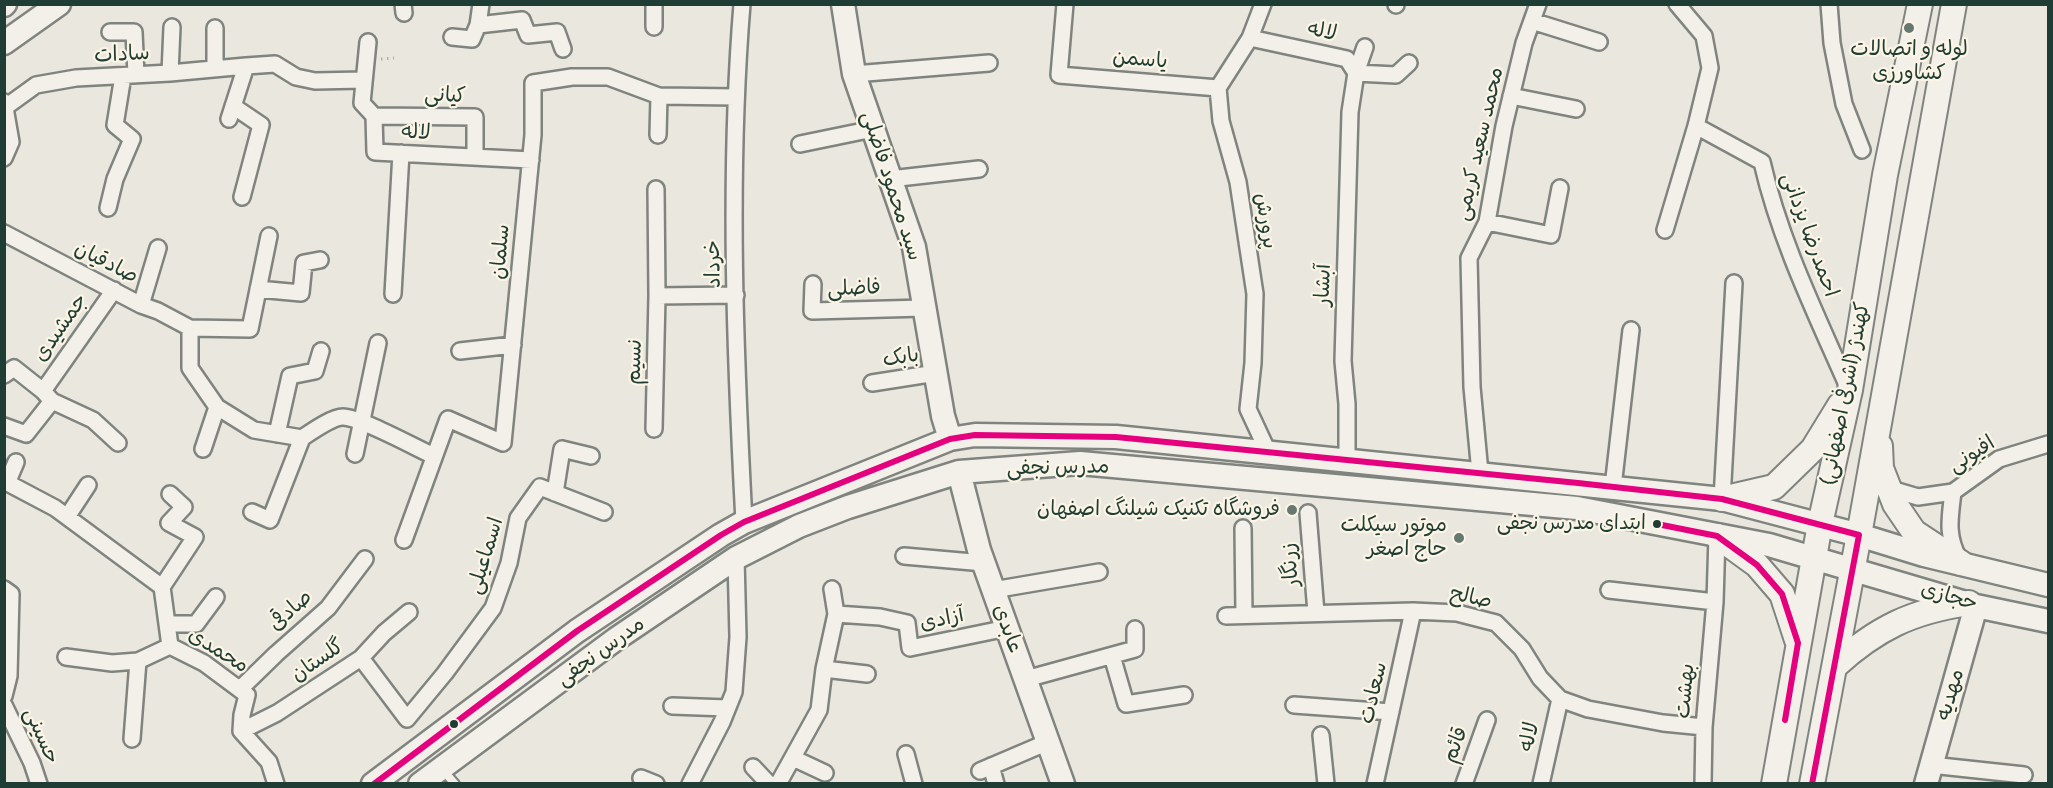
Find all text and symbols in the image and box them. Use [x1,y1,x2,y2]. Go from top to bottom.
street label: لاله [1305,17,1339,47]
marker: لوله و اتصالات کشاورزی [1902,21,1916,35]
place label: لوله و اتصالات کشاورزی [1850,37,1968,87]
street label: سادات [93,41,151,69]
street label: یاسمن [1111,45,1169,75]
street label: محمد سعید کریمی [1450,65,1510,223]
street label: کیانی [424,83,466,109]
street label: سید محمود فاضلی [855,108,927,264]
street label: لاله [401,120,431,146]
street label: احمدرضا یزدانی [1775,169,1843,301]
street label: پرورش [1248,191,1282,251]
street label: سلمان [486,223,516,281]
street label: صادقیان [70,236,142,290]
street label: خرداد [701,240,727,288]
street label: آبشار [1311,263,1337,307]
street label: فاضلی [827,275,881,303]
street label: جمشیدی [28,289,94,367]
street label: کهندژ (اشرفی اصفهانی) [1816,300,1876,488]
street label: نسیم [622,339,648,385]
street label: بابک [881,343,921,373]
street label: افیونی [1944,431,2000,479]
street label: مدرس نجفی [1006,455,1110,481]
place label: فروشگاه تکنیک شیلنگ اصفهان [1037,497,1280,523]
marker: فروشگاه تکنیک شیلنگ اصفهان [1285,503,1299,517]
place label: ابتدای مدرس نجفی [1497,512,1646,536]
place label: موتور سیکلت حاج اصغر [1340,513,1447,563]
street label: اسماعیلی [462,514,510,598]
marker: ابتدای مدرس نجفی [1651,518,1663,530]
marker: موتور سیکلت حاج اصغر [1452,531,1466,545]
street label: زرنگار [1277,542,1305,588]
street label: حجازی [1918,577,1980,617]
street label: صالح [1448,581,1494,615]
street label: صادقی [264,585,318,637]
street label: عابدی [987,601,1027,657]
street label: آزادی [918,603,966,637]
street label: مدرس نجفی [552,612,650,692]
street label: محمدی [183,623,253,679]
street label: گلستان [287,634,349,688]
street label: سعادت [1355,660,1393,726]
street label: بهشت [1671,662,1701,720]
street label: مهدیه [1932,666,1970,724]
street label: حسینی [18,704,64,768]
unlabelled marker [448,718,460,730]
street label: لاله [1514,720,1546,754]
street label: قائم [1438,723,1474,767]

